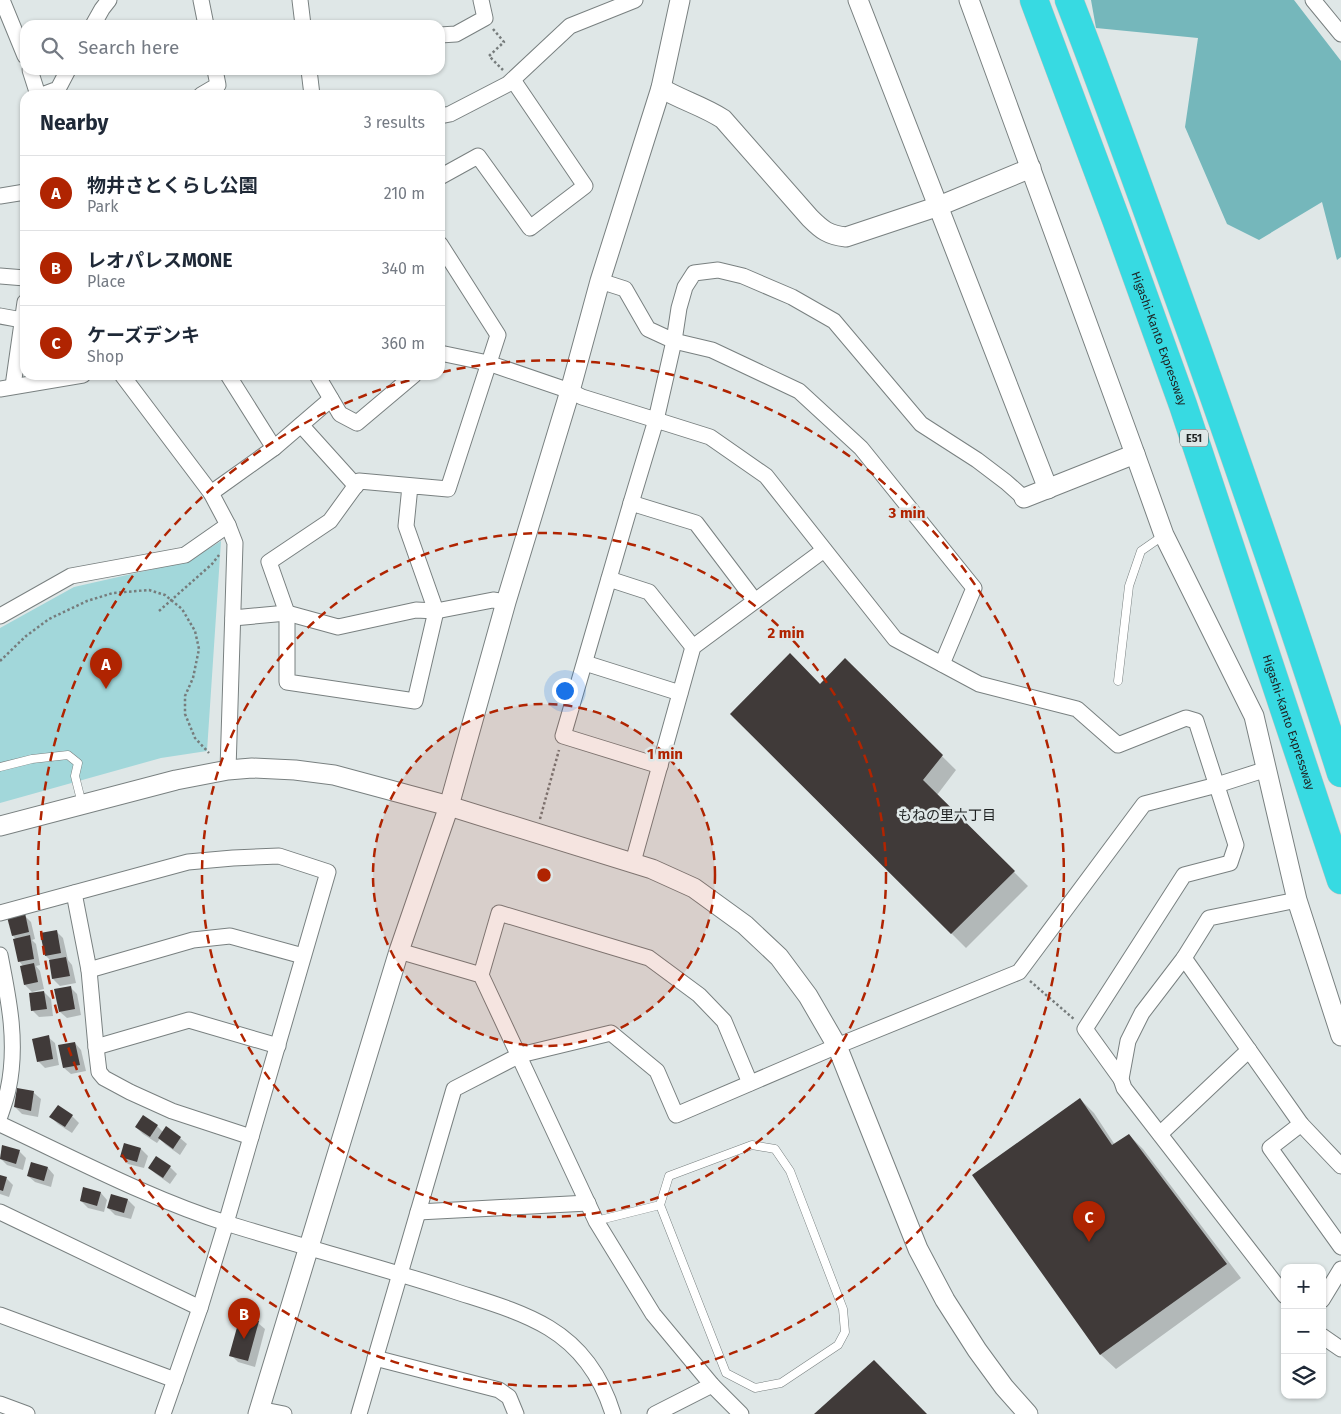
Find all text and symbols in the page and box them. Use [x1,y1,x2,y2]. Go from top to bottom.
search box [20,20,445,75]
icon: search [38,34,66,62]
text: Search here [78,36,179,59]
text: Nearby [40,110,108,136]
text: 3 results [364,113,425,132]
text: 物井さとくらし公園 [87,174,257,197]
text: A [51,184,61,203]
text: 210 m [384,184,425,203]
text: Park [87,197,119,216]
text: レオパレスMONE [87,249,232,272]
text: B [51,259,61,278]
text: 340 m [382,259,425,278]
street label: Higashi-Kanto Expressway [1128,270,1190,408]
text: Place [87,272,126,291]
text: ケーズデンキ [87,324,200,347]
text: C [51,334,61,353]
text: 360 m [382,334,425,353]
text: Shop [87,347,124,366]
road number: E51 [1180,429,1208,446]
text: 3 min [888,504,925,522]
text: 2 min [768,624,804,642]
pin: A [90,648,122,689]
street label: Higashi-Kanto Expressway [1260,653,1318,792]
your location [552,678,578,704]
text: 1 min [647,745,683,763]
district label: もねの里六丁目 [898,807,996,824]
centre of rings [535,866,553,884]
pin: C [1073,1201,1105,1242]
map controls [1281,1264,1326,1399]
button: + [1281,1264,1326,1309]
pin: B [228,1298,260,1339]
button: − [1281,1309,1326,1354]
button: layers [1281,1354,1326,1399]

